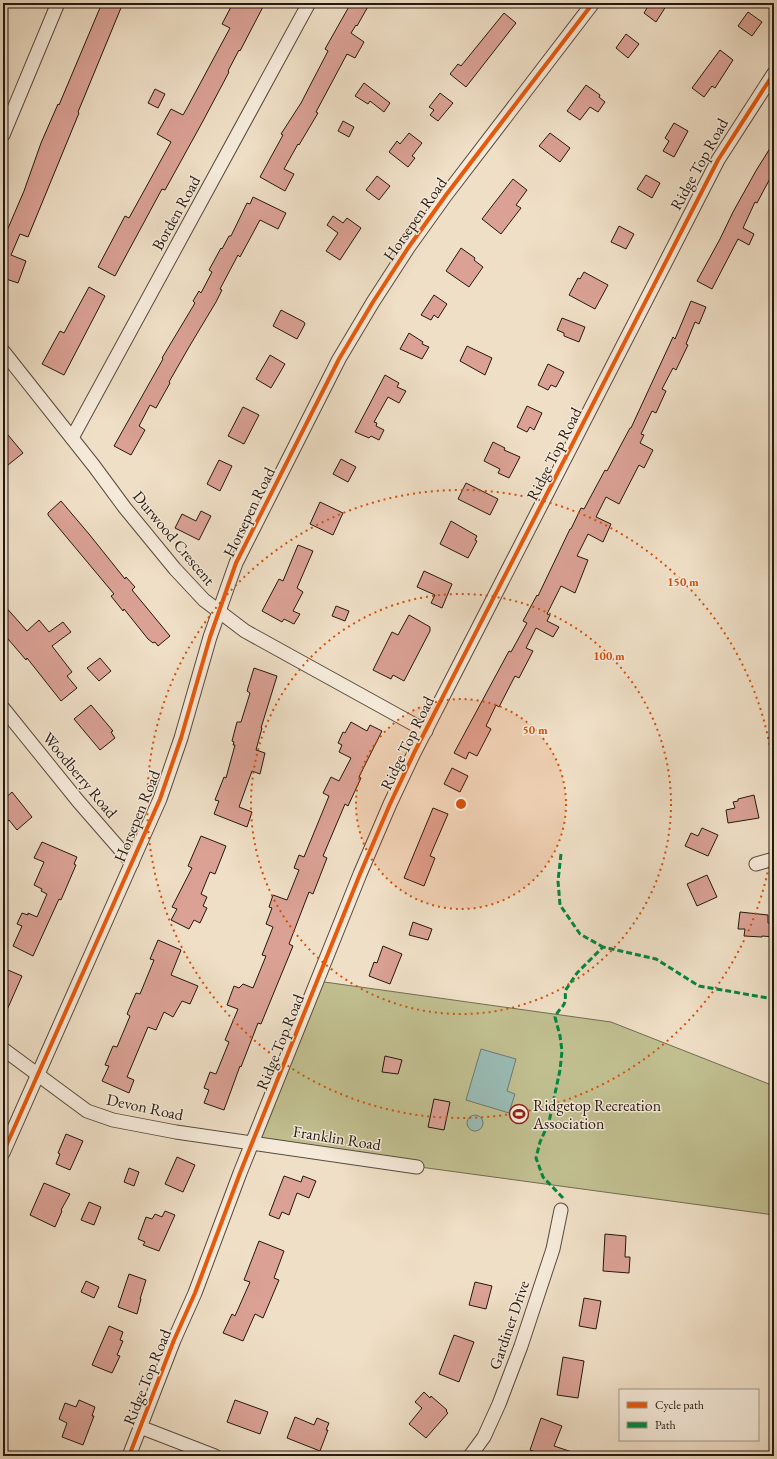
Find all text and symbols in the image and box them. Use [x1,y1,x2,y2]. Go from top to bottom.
street label: Ridge Top Road [665,114,733,214]
street label: Borden Road [147,171,206,254]
street label: Horsepen Road [378,172,452,265]
street label: Ridge Top Road [522,403,587,504]
street label: Horsepen Road [218,463,280,560]
street label: Durwood Crescent [128,486,220,590]
text: 150 m [667,574,699,590]
text: 100 m [593,648,625,664]
street label: Ridge Top Road [375,692,439,793]
text: 50 m [522,722,548,738]
street label: Woodberry Road [38,728,123,823]
street label: Horsepen Road [109,766,165,865]
centre of rings [454,797,468,811]
street label: Ridge Top Road [251,990,309,1093]
street label: Devon Road [105,1089,186,1126]
place label: Ridgetop Recreation Association [532,1095,662,1134]
sports icon: Ridgetop Recreation Association [508,1103,530,1125]
street label: Franklin Road [292,1121,383,1155]
street label: Gardiner Drive [484,1278,534,1372]
street label: Ridge Top Road [118,1325,176,1428]
legend [619,1389,759,1441]
text: Cycle path [655,1397,704,1413]
text: Path [655,1417,676,1433]

